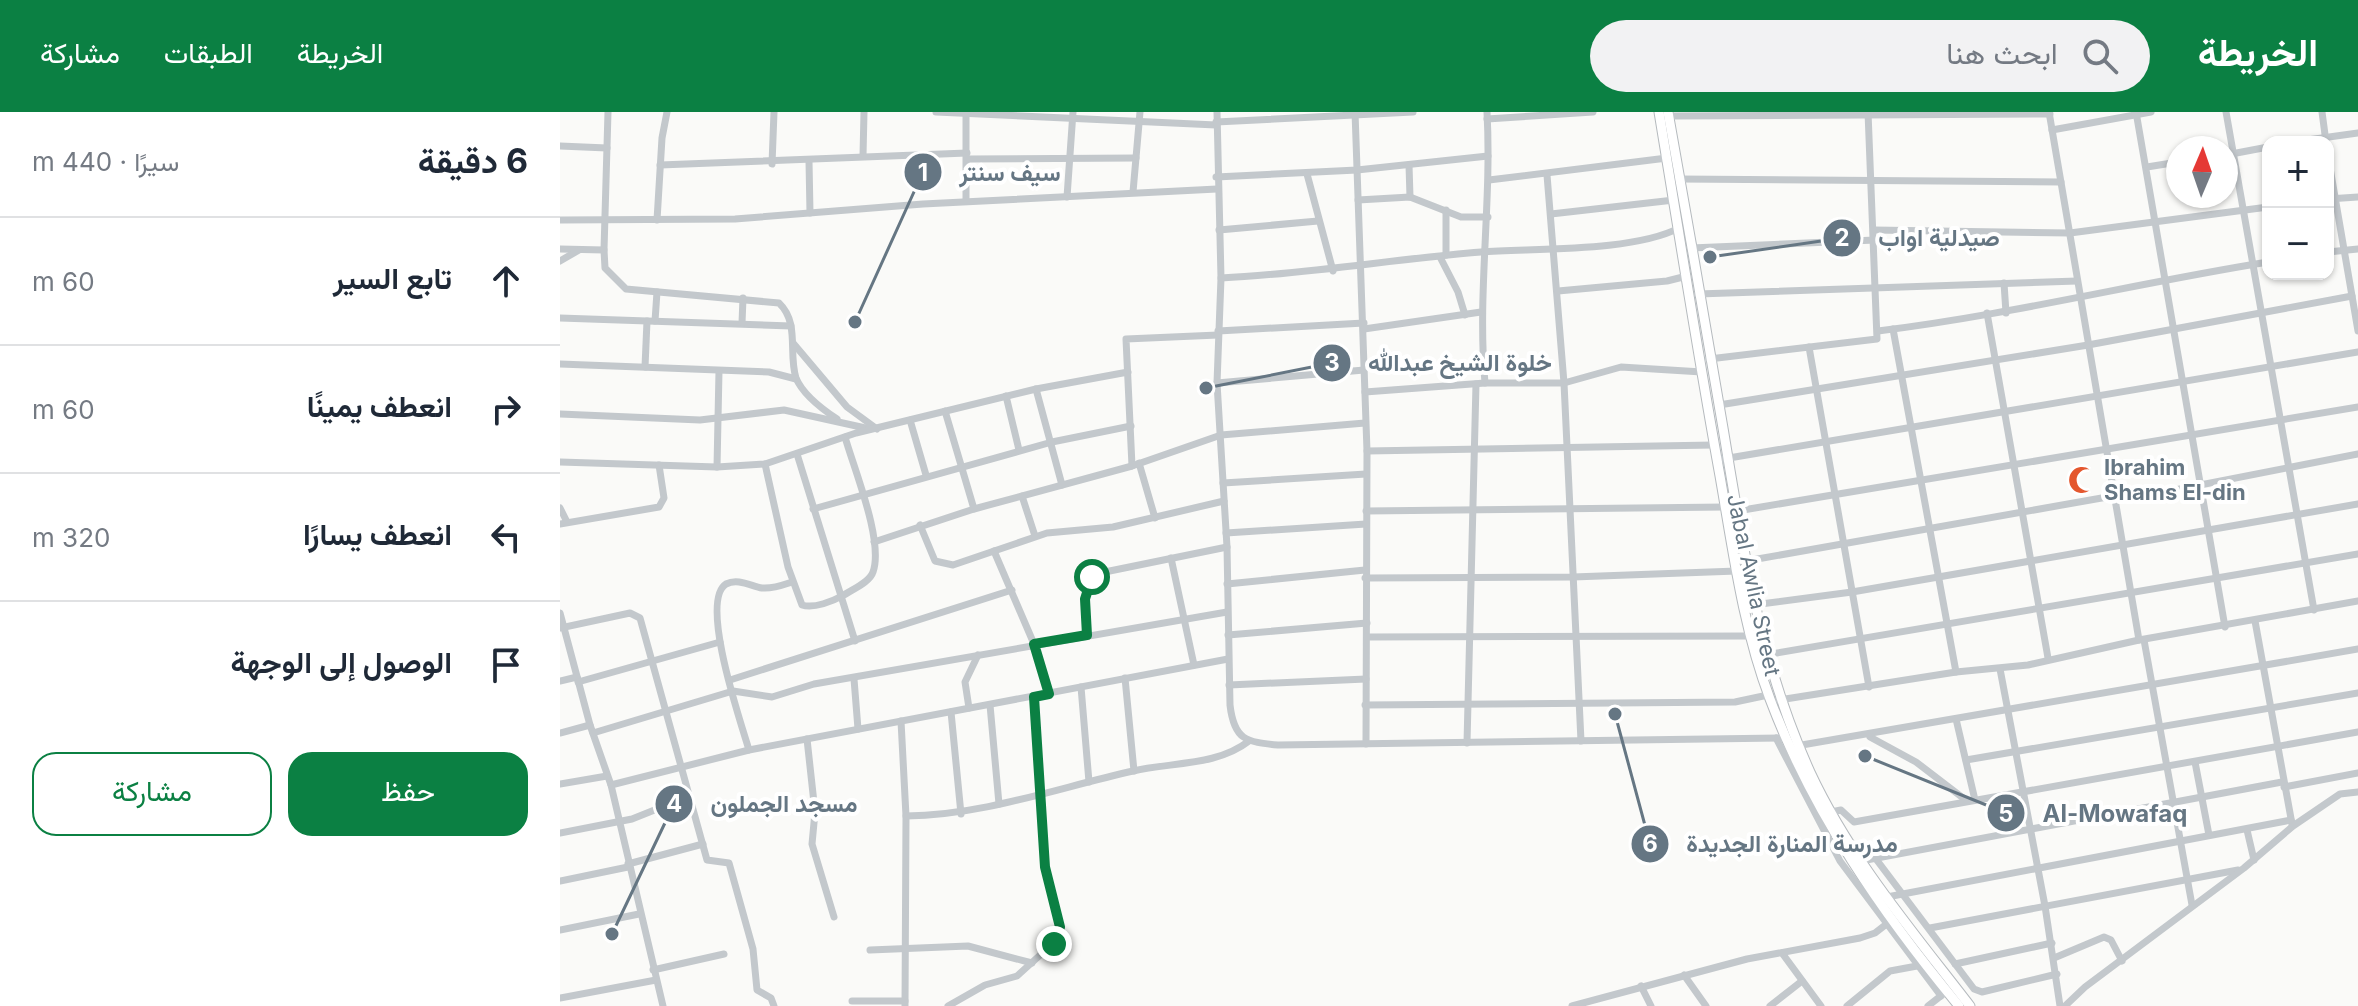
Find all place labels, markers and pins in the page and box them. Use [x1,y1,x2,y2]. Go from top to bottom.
callout: سيف سنتر [903,148,1076,196]
callout: صيدلية اواب [1822,214,2016,262]
callout: خلوة الشيخ عبدالله [1312,339,1568,387]
place label: Ibrahim Shams El-din [2104,454,2246,505]
mosque icon: Ibrahim Shams El-din [2067,465,2097,495]
callout: مسجد الجملون [654,780,873,828]
callout: Al-Mowafaq [1986,789,2203,837]
callout: مدرسة المنارة الجديدة [1630,820,1913,868]

